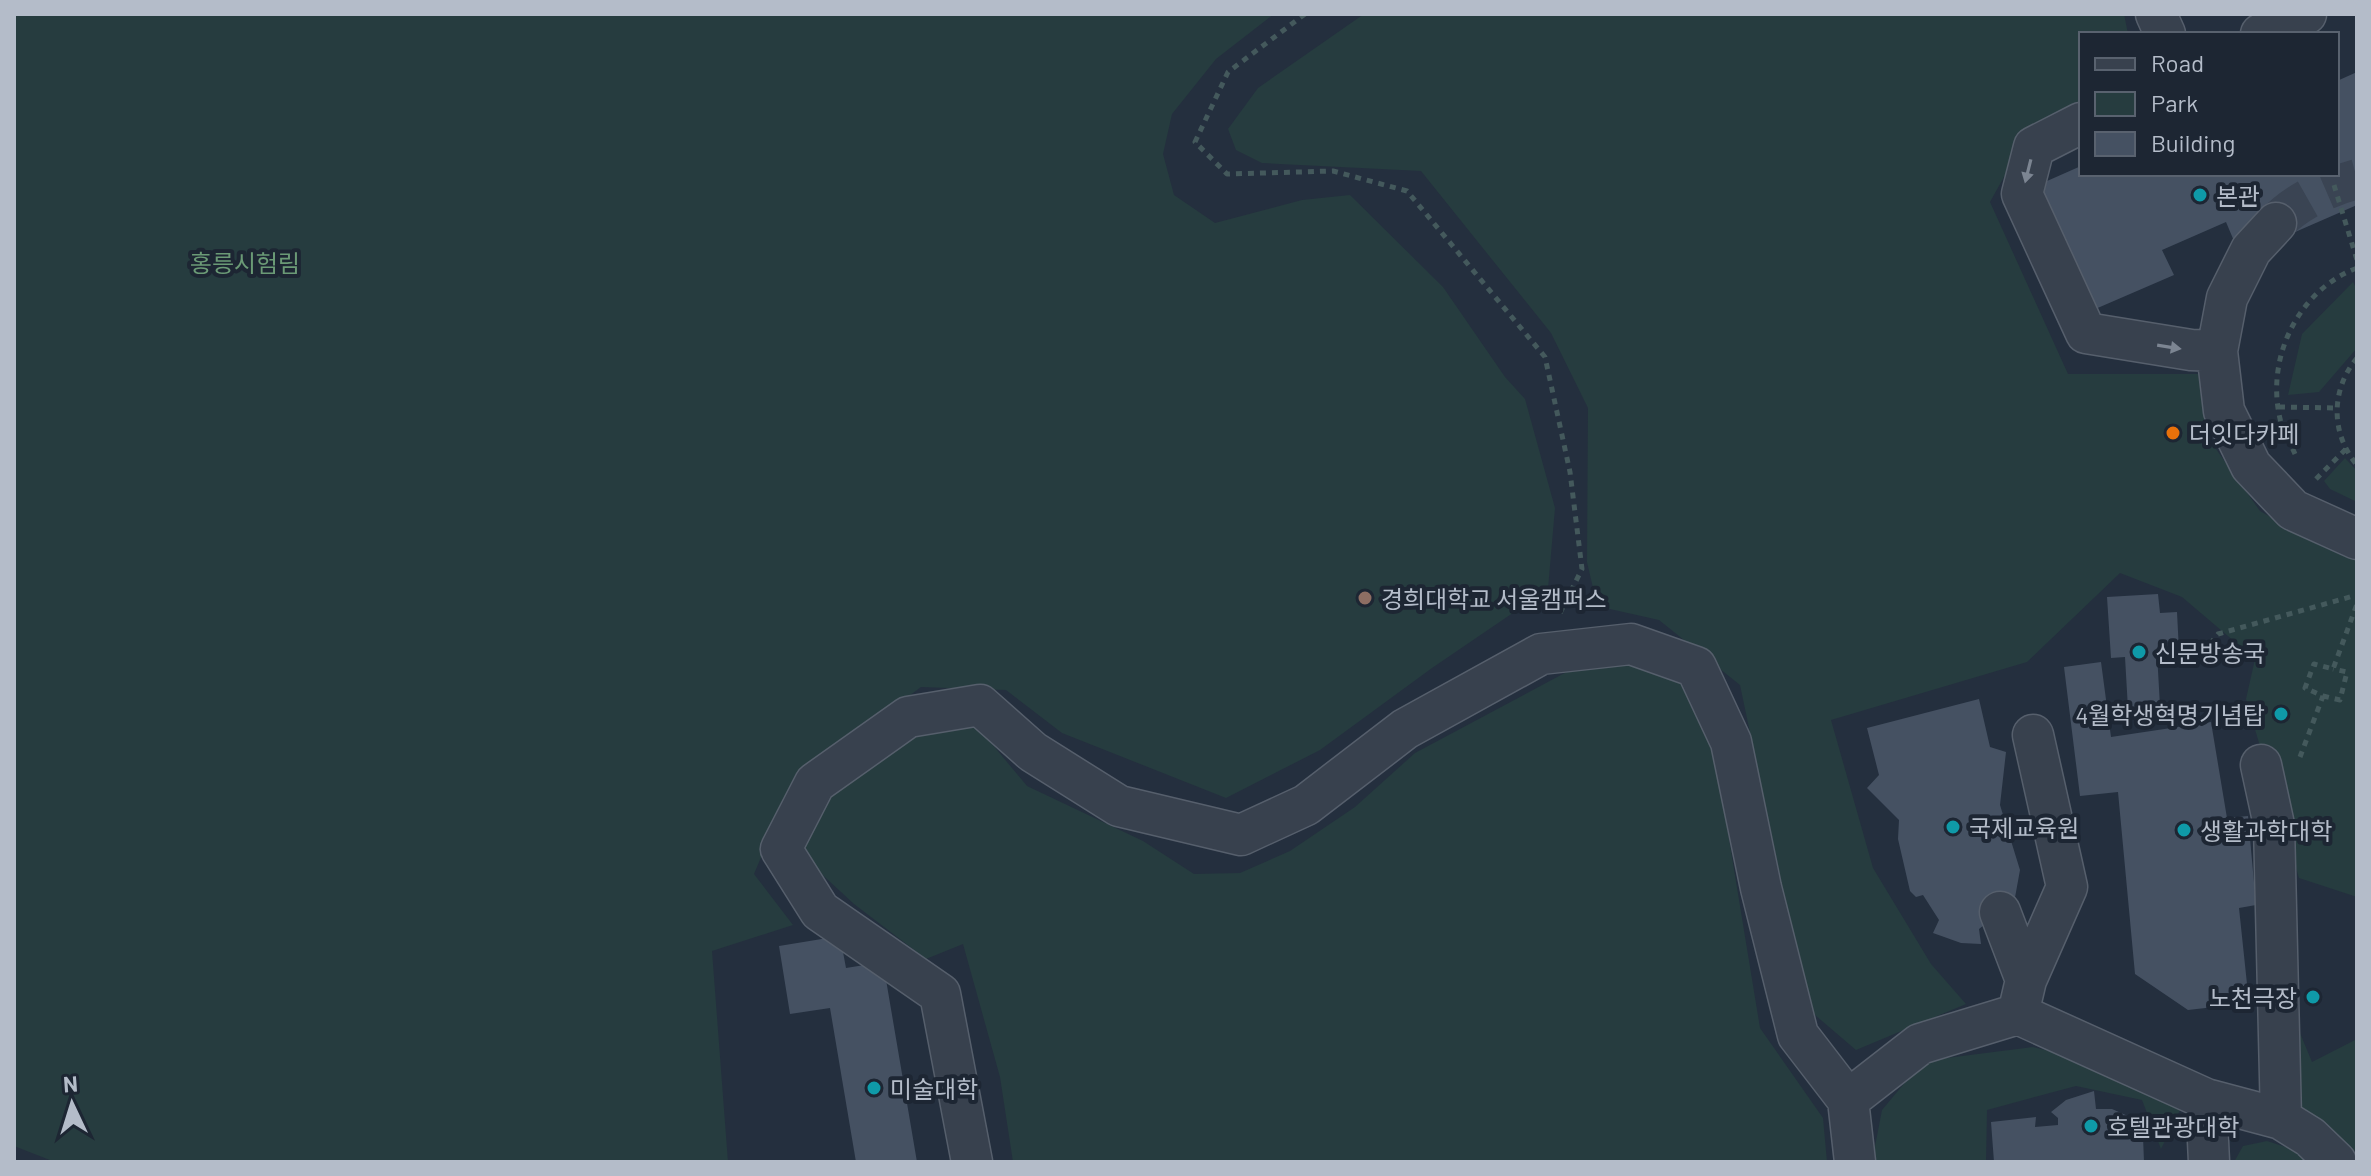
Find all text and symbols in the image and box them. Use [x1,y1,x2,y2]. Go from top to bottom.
legend [2079,32,2339,176]
text: Road [2151,48,2204,77]
text: Park [2151,88,2198,117]
text: Building [2151,128,2235,157]
one-way arrow [2021,159,2033,184]
place label: 본관 [2216,181,2260,210]
marker: 본관 [2191,186,2209,204]
park label: 홍릉시험림 [190,248,300,277]
one-way arrow [2156,341,2181,353]
place label: 더잇다카페 [2189,419,2299,448]
marker: 더잇다카페 [2164,424,2182,442]
place label: 경희대학교 서울캠퍼스 [1381,584,1607,613]
marker: 경희대학교 서울캠퍼스 [1356,589,1374,607]
place label: 신문방송국 [2155,638,2265,667]
marker: 신문방송국 [2130,643,2148,661]
place label: 4월학생혁명기념탑 [2075,700,2265,729]
marker: 4월학생혁명기념탑 [2272,705,2290,723]
place label: 국제교육원 [1969,813,2079,842]
place label: 생활과학대학 [2200,816,2332,845]
marker: 국제교육원 [1944,818,1962,836]
marker: 생활과학대학 [2175,821,2193,839]
place label: 노천극장 [2209,983,2297,1012]
marker: 노천극장 [2304,988,2322,1006]
north arrow [32,1064,112,1144]
text: N [62,1070,79,1097]
place label: 미술대학 [890,1074,978,1103]
marker: 미술대학 [865,1079,883,1097]
place label: 호텔관광대학 [2107,1112,2239,1141]
marker: 호텔관광대학 [2082,1117,2100,1135]

